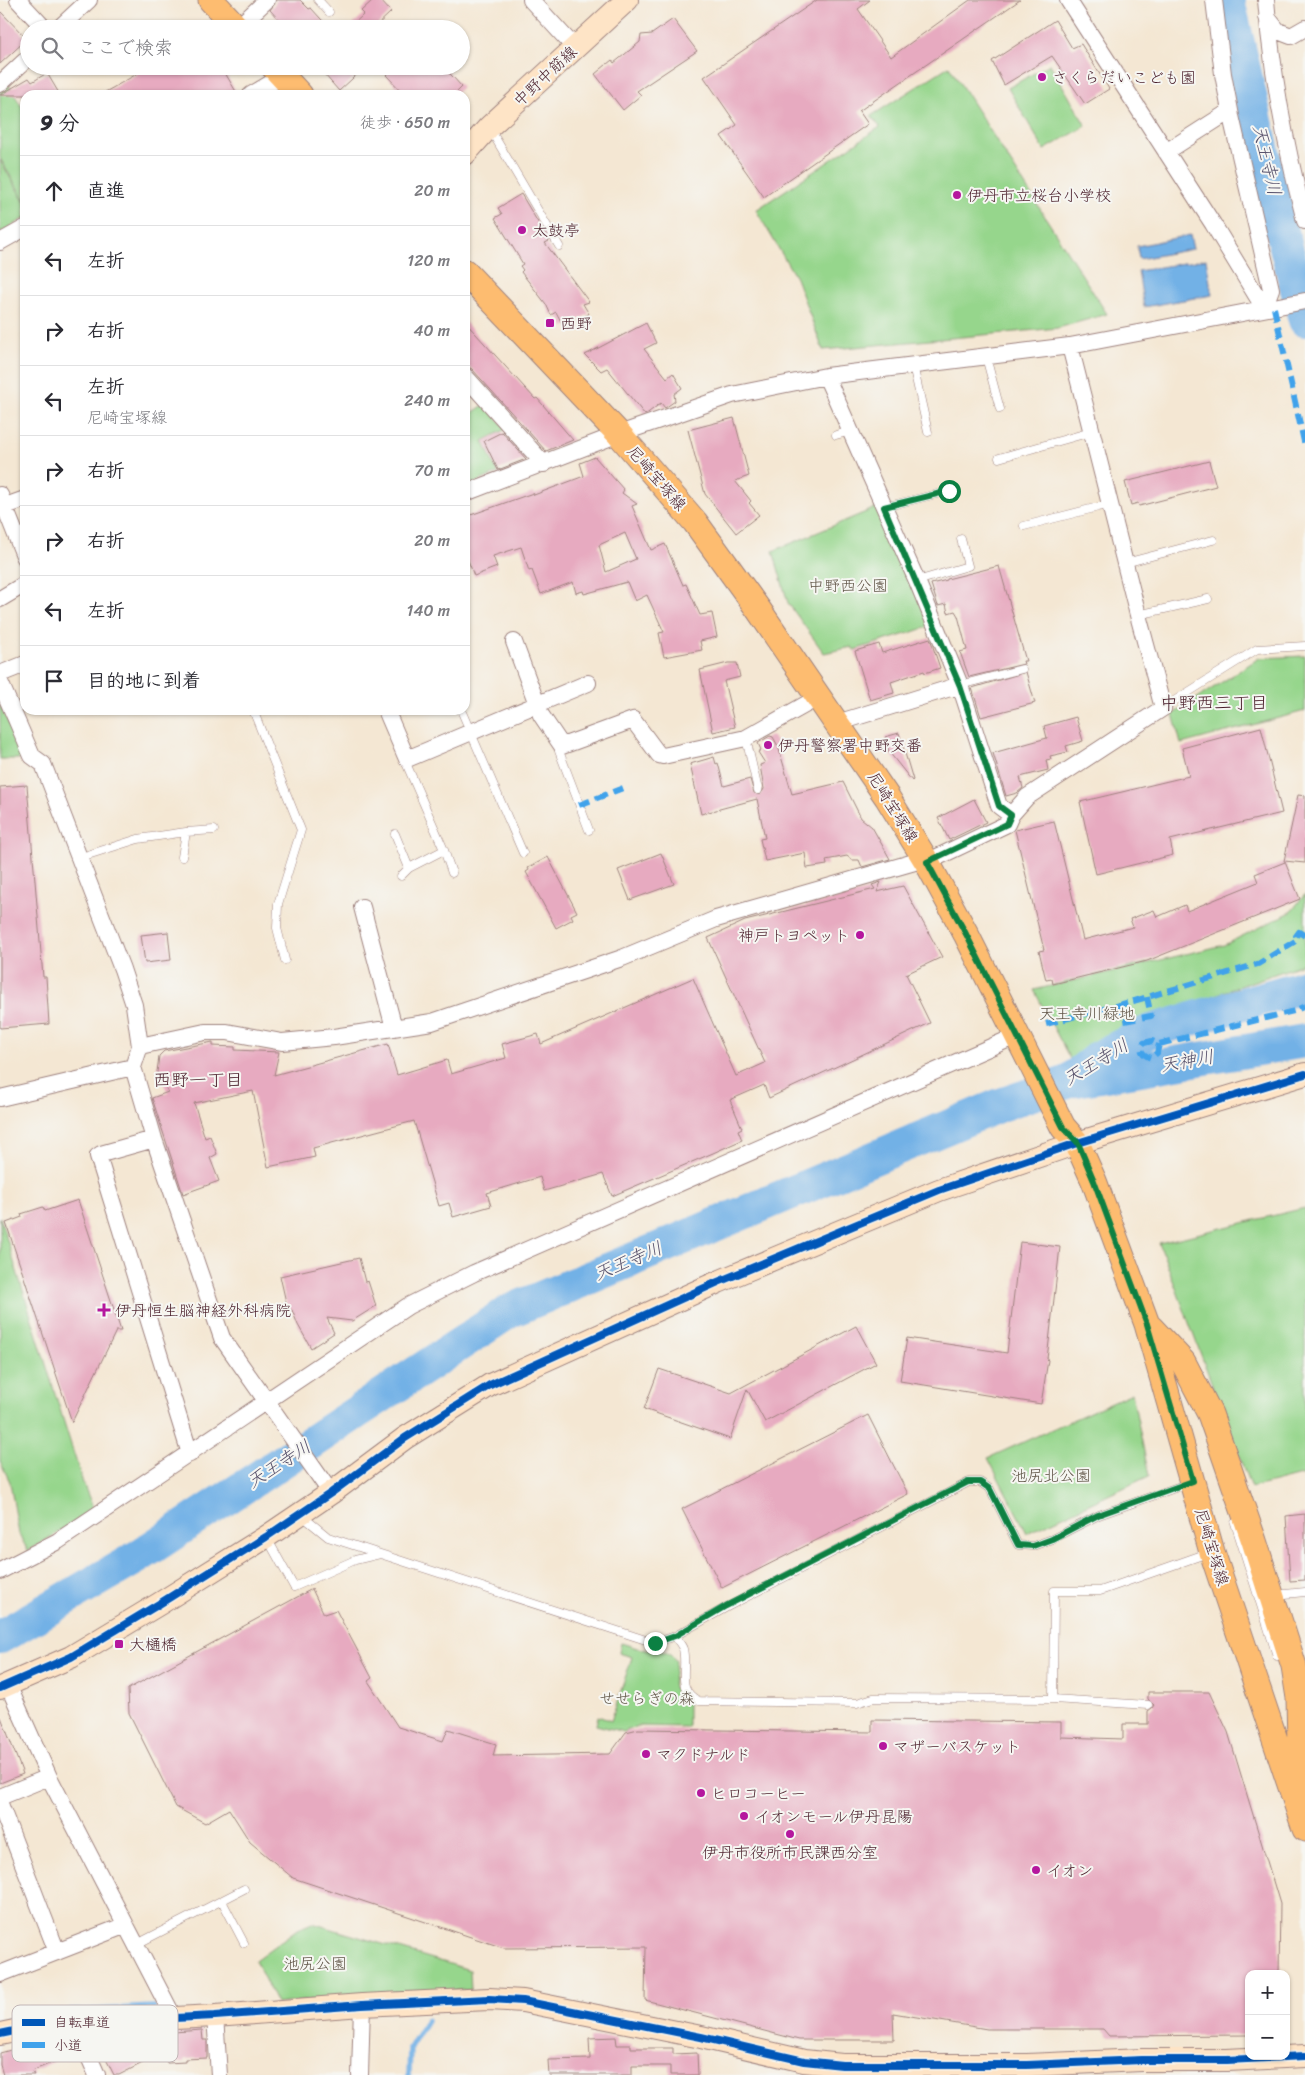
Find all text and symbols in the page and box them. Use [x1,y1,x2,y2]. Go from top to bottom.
search box [20,20,470,75]
text: ここで検索 [78,31,173,64]
icon: search [38,34,66,62]
street label: 中野中筋線 [506,38,584,114]
place label: さくらだいこども園 [1052,63,1196,92]
marker: さくらだいこども園 [1036,71,1048,83]
text: 9 分 [40,104,79,142]
text: 徒歩 · 650 m [360,108,450,137]
water label: 天王寺川 [1243,121,1291,199]
text: 直進 [87,174,125,207]
text: 20 m [414,176,450,205]
icon: ahead [40,177,68,205]
place label: 伊丹市立桜台小学校 [967,181,1111,210]
marker: 伊丹市立桜台小学校 [951,189,963,201]
place label: 太鼓亭 [532,216,580,245]
marker: 太鼓亭 [516,224,528,236]
text: 左折 [87,244,125,277]
text: 120 m [407,246,450,275]
icon: left [40,247,68,275]
place label: 西野 [560,309,592,338]
text: 右折 [87,314,125,347]
text: 40 m [413,316,450,345]
icon: right [40,317,68,345]
marker: 西野 [544,317,556,329]
text: 左折 [87,370,125,403]
text: 240 m [404,386,450,415]
icon: left [40,387,68,415]
text: 尼崎宝塚線 [87,403,167,432]
street label: 尼崎宝塚線 [620,438,694,518]
text: 右折 [87,454,125,487]
text: 70 m [414,456,450,485]
icon: right [40,457,68,485]
route start [938,480,961,503]
text: 右折 [87,524,125,557]
text: 20 m [414,526,450,555]
icon: right [40,527,68,555]
park label: 中野西公園 [808,571,888,600]
text: 左折 [87,594,125,627]
text: 140 m [407,596,450,625]
icon: left [40,597,68,625]
text: 目的地に到着 [87,664,201,697]
icon: arrive [40,667,68,695]
district label: 中野西三丁目 [1160,687,1268,719]
place label: 伊丹警察署中野交番 [778,731,922,760]
marker: 伊丹警察署中野交番 [762,739,774,751]
street label: 尼崎宝塚線 [860,765,926,849]
place label: 神戸トヨペット [738,921,850,950]
marker: 神戸トヨペット [854,929,866,941]
park label: 天王寺川緑地 [1039,999,1135,1028]
water label: 天王寺川 [1057,1030,1135,1094]
water label: 天神川 [1158,1041,1216,1081]
district label: 西野一丁目 [153,1064,243,1096]
water label: 天王寺川 [589,1232,667,1290]
place label: 伊丹恒生脳神経外科病院 [115,1296,291,1325]
marker: 伊丹恒生脳神経外科病院 [97,1303,111,1317]
water label: 天王寺川 [240,1431,318,1497]
park label: 池尻北公園 [1011,1461,1091,1490]
street label: 尼崎宝塚線 [1186,1505,1238,1589]
place label: 大樋橋 [129,1630,177,1659]
route end [644,1632,667,1655]
marker: 大樋橋 [113,1638,125,1650]
park label: せせらぎの森 [599,1684,695,1713]
place label: マザーバスケット [893,1732,1021,1761]
place label: マクドナルド [656,1740,751,1769]
marker: マザーバスケット [877,1740,889,1752]
marker: マクドナルド [640,1748,652,1760]
place label: ヒロコーヒー [711,1779,806,1808]
marker: ヒロコーヒー [695,1787,707,1799]
place label: イオンモール伊丹昆陽 [754,1802,912,1831]
marker: イオンモール伊丹昆陽 [738,1810,750,1822]
marker: 伊丹市役所市民課西分室 [784,1828,796,1840]
place label: 伊丹市役所市民課西分室 [702,1838,878,1867]
place label: イオン [1046,1856,1093,1885]
marker: イオン [1030,1864,1042,1876]
park label: 池尻公園 [283,1949,347,1978]
map controls [1245,1970,1290,2060]
button: + [1245,1970,1290,2015]
legend [12,2005,178,2062]
text: 自転車道 [54,2010,110,2035]
button: − [1245,2015,1290,2060]
text: 小道 [54,2033,82,2058]

